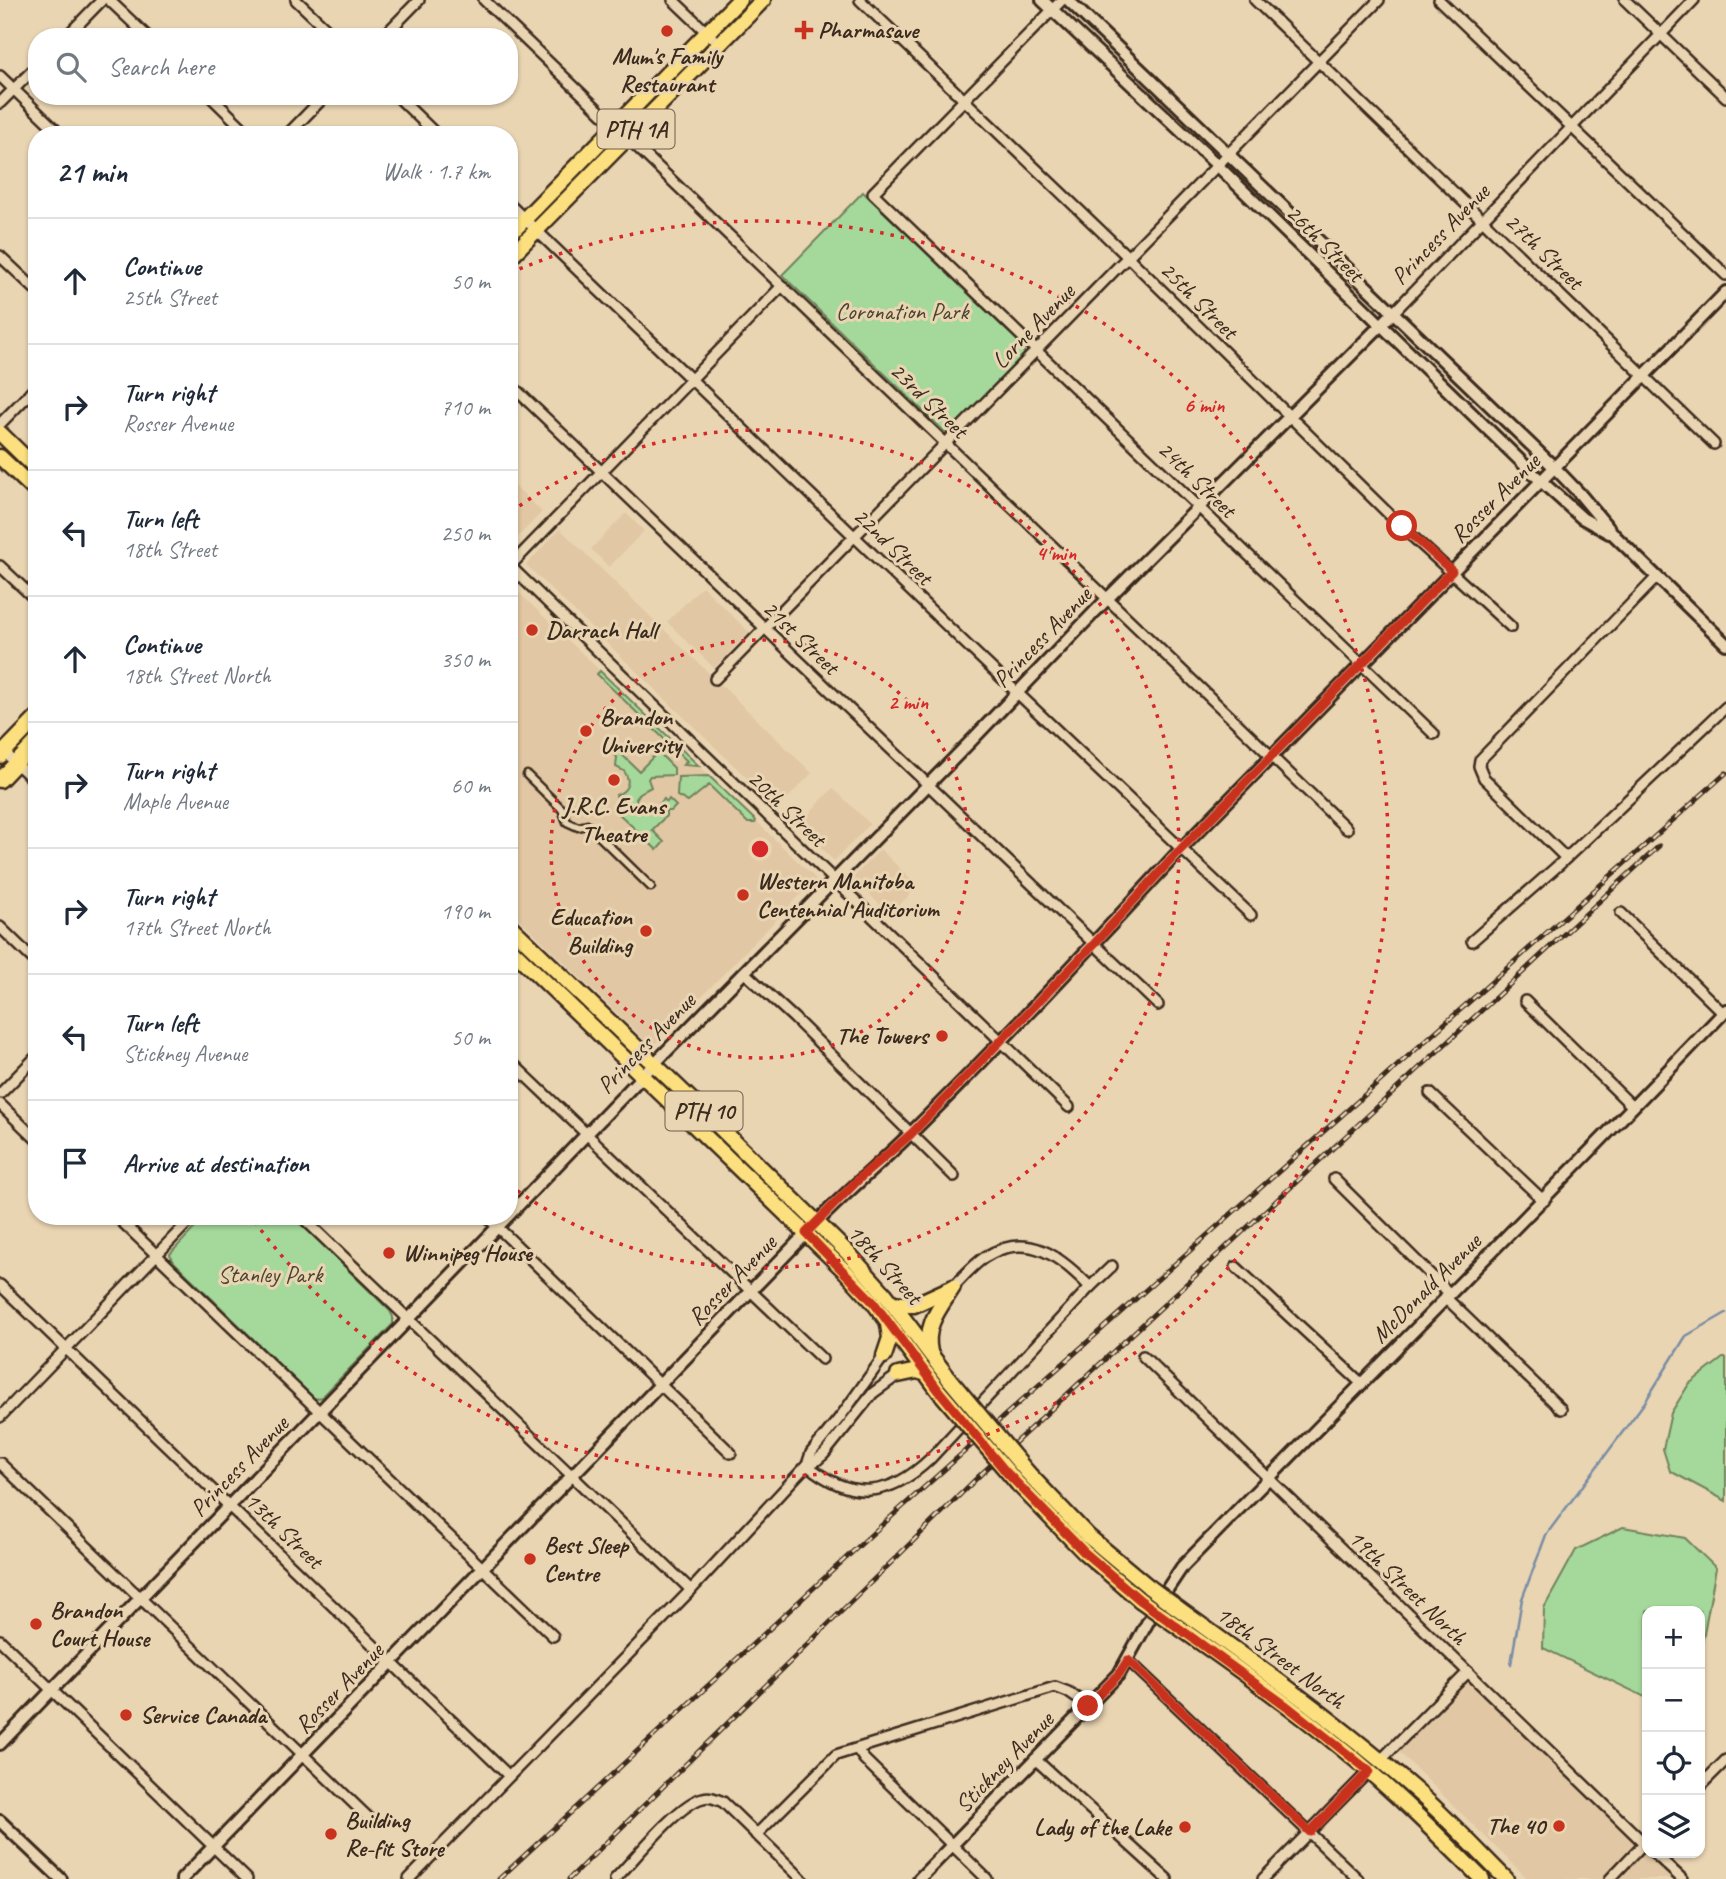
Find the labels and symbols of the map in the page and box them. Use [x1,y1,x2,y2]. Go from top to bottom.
place label: Pharmasave [818,15,920,45]
marker: Pharmasave [796,22,812,38]
marker: Mum's Family Restaurant [659,23,675,39]
place label: Mum's Family Restaurant [612,41,725,99]
road number: PTH 1A [598,110,674,148]
street label: Princess Avenue [1384,176,1497,291]
street label: 26th Street [1280,198,1372,290]
street label: 27th Street [1498,206,1591,297]
street label: 25th Street [1154,255,1246,347]
street label: Lorne Avenue [985,276,1082,375]
park label: Coronation Park [836,296,970,326]
street label: 23rd Street [884,355,976,446]
text: 6 min [1184,392,1225,418]
street label: 24th Street [1151,434,1244,525]
street label: Rosser Avenue [1444,445,1548,549]
street label: 22nd Street [847,501,941,593]
route start [1386,510,1417,541]
text: 4 min [1036,540,1076,566]
street label: Princess Avenue [986,579,1099,694]
street label: 21st Street [756,593,847,682]
place label: Darrach Hall [546,615,661,645]
marker: Darrach Hall [524,622,540,638]
text: 2 min [888,689,928,715]
place label: Brandon University [600,702,684,760]
marker: Brandon University [578,723,594,739]
street label: 20th Street [741,763,834,854]
marker: J.R.C. Evans Theatre [606,772,622,788]
place label: J.R.C. Evans Theatre [561,791,668,849]
centre of rings [748,837,772,861]
place label: Western Manitoba Centennial Auditorium [757,866,940,924]
marker: Western Manitoba Centennial Auditorium [735,887,751,903]
place label: Education Building [550,902,634,960]
marker: Education Building [638,923,654,939]
street label: Princess Avenue [590,985,703,1100]
place label: The Towers [836,1021,931,1051]
marker: The Towers [934,1028,950,1044]
road number: PTH 10 [666,1092,742,1130]
street label: 18th Street [841,1218,930,1312]
street label: McDonald Avenue [1365,1225,1489,1349]
street label: Rosser Avenue [681,1227,784,1332]
place label: Winnipeg House [403,1238,534,1268]
marker: Winnipeg House [381,1245,397,1261]
park label: Stanley Park [218,1259,325,1289]
street label: Princess Avenue [183,1408,296,1523]
street label: 13th Street [238,1485,331,1576]
street label: 19th Street North [1342,1523,1475,1652]
place label: Best Sleep Centre [544,1530,630,1588]
marker: Best Sleep Centre [522,1551,538,1567]
place label: Brandon Court House [50,1595,151,1653]
street label: 18th Street North [1210,1599,1352,1716]
marker: Brandon Court House [28,1616,44,1632]
street label: Rosser Avenue [288,1635,391,1740]
route end [1072,1690,1103,1721]
place label: Service Canada [140,1700,268,1730]
street label: Stickney Avenue [948,1703,1061,1819]
marker: Service Canada [118,1707,134,1723]
place label: Building Re-fit Store [345,1805,446,1863]
place label: The 40 [1487,1811,1547,1841]
place label: Lady of the Lake [1034,1812,1173,1842]
marker: The 40 [1551,1818,1567,1834]
marker: Lady of the Lake [1177,1819,1193,1835]
marker: Building Re-fit Store [323,1826,339,1842]

